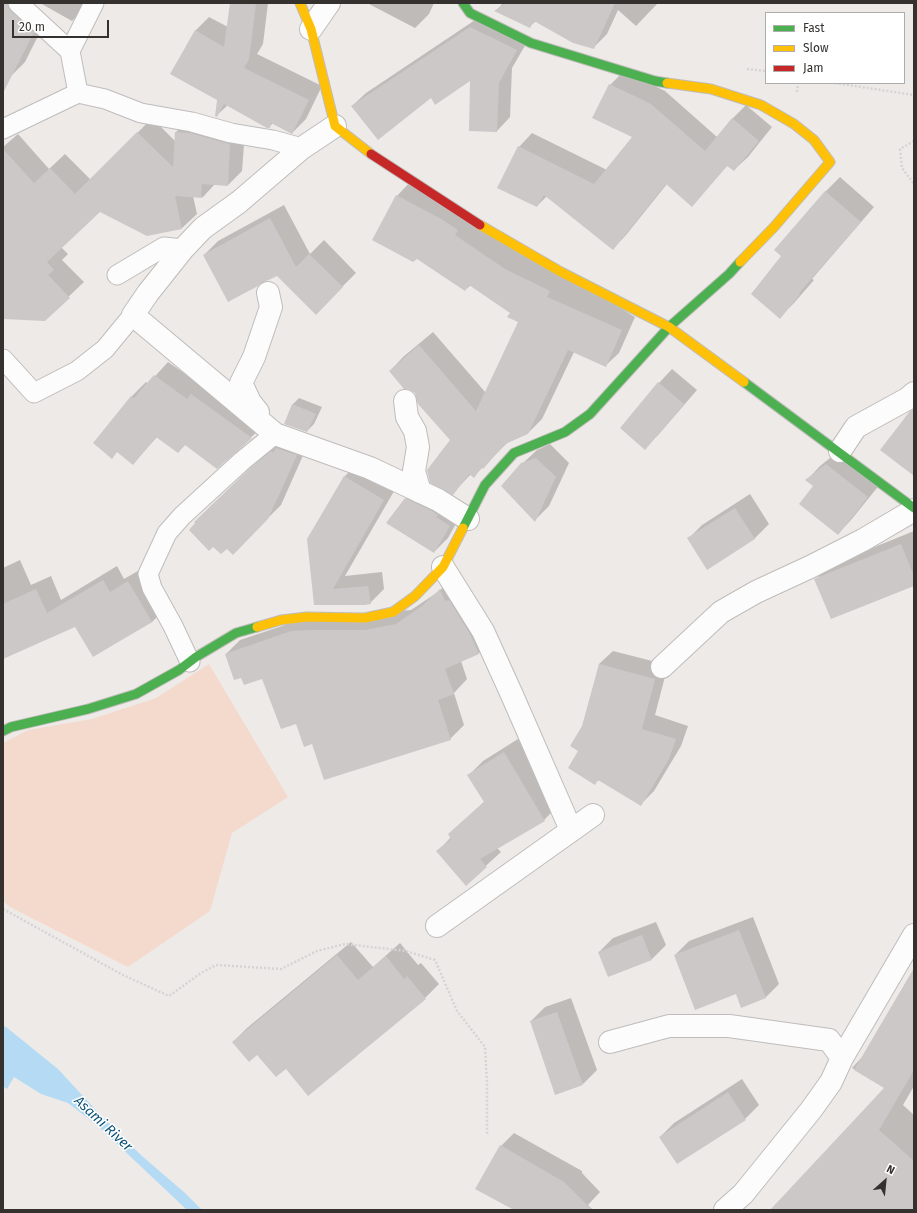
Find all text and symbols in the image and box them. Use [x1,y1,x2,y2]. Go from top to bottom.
scale bar [14,12,111,38]
legend [765,12,905,84]
text: 20 m [19,20,45,34]
text: Fast [803,21,825,35]
text: Slow [803,41,829,55]
text: Jam [803,61,823,75]
water label: Asami River [70,1093,136,1155]
north arrow [865,1161,905,1201]
text: N [884,1162,897,1177]

